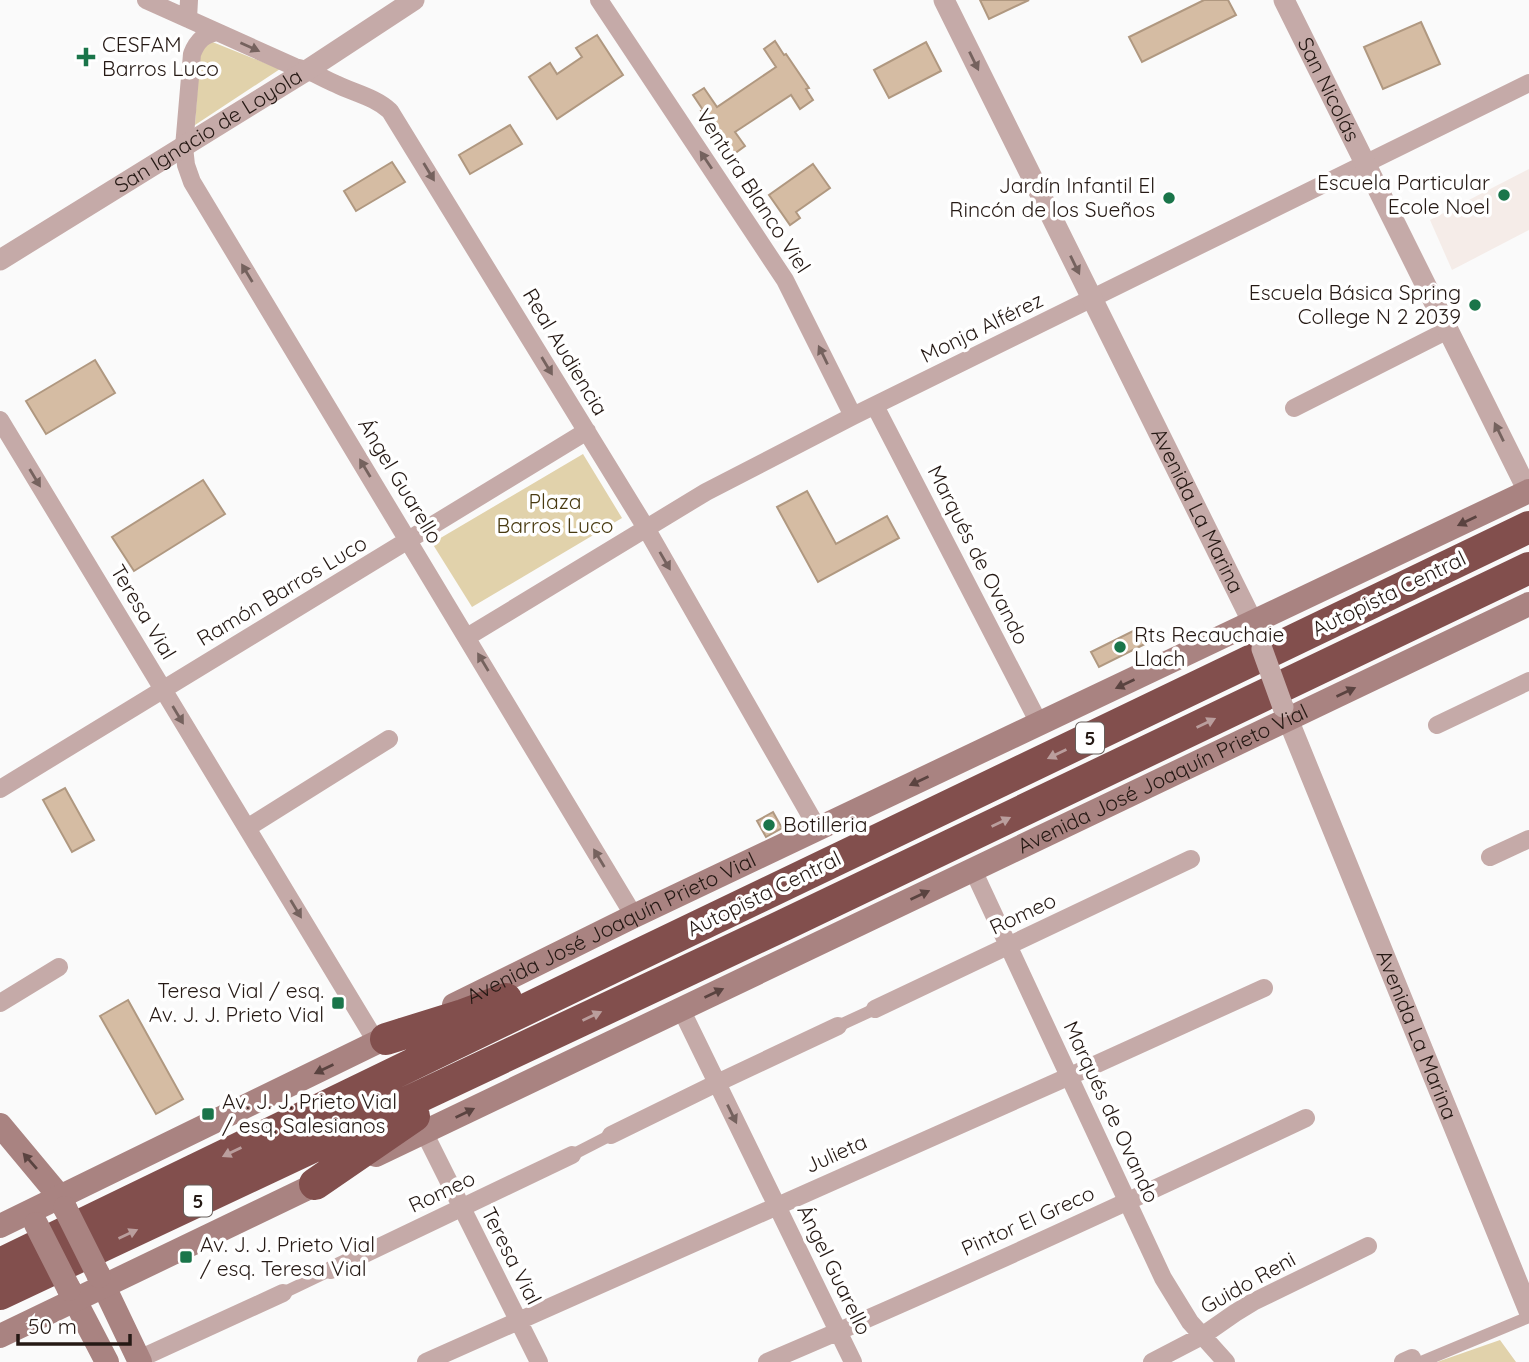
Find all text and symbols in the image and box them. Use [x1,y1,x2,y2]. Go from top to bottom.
place label: CESFAM Barros Luco [102,31,219,81]
street label: San Nicolás [1293,33,1366,146]
one-way arrow [240,41,260,53]
marker: CESFAM Barros Luco [76,47,96,67]
one-way arrow [969,51,980,71]
street label: San Ignacio de Loyola [109,63,306,198]
street label: Ventura Blanco Viel [691,103,817,277]
one-way arrow [699,151,713,169]
one-way arrow [422,163,435,182]
place label: Escuela Particular Ecole Noel [1317,169,1490,219]
place label: Jardín Infantil El Rincón de los Sueños [949,172,1155,222]
marker: Escuela Particular Ecole Noel [1496,187,1512,203]
marker: Jardín Infantil El Rincón de los Sueños [1161,190,1177,206]
one-way arrow [1070,255,1081,275]
one-way arrow [241,264,253,283]
place label: Escuela Básica Spring College N 2 2039 [1249,279,1461,329]
street label: Real Audiencia [518,283,614,420]
street label: Monja Alférez [916,286,1047,368]
marker: Escuela Básica Spring College N 2 2039 [1467,297,1483,313]
one-way arrow [817,345,828,365]
one-way arrow [541,357,554,376]
street label: Ángel Guarello [353,413,448,548]
one-way arrow [1493,422,1504,442]
street label: Avenida La Marina [1146,423,1250,597]
one-way arrow [359,458,371,477]
street label: Marqués de Ovando [922,461,1035,648]
one-way arrow [29,468,42,487]
park label: Plaza Barros Luco [496,488,614,538]
one-way arrow [1457,515,1477,526]
street label: Ramón Barros Luco [192,529,371,651]
street label: Autopista Central [1307,545,1470,642]
one-way arrow [659,552,671,571]
street label: Teresa Vial [105,559,182,664]
place label: Rts Recauchaie Llach [1134,621,1284,671]
marker: Rts Recauchaie Llach [1112,639,1128,655]
one-way arrow [476,653,489,672]
one-way arrow [1115,679,1135,690]
one-way arrow [1336,686,1356,697]
street label: Avenida José Joaquín Prieto Vial [1013,698,1312,859]
one-way arrow [172,705,185,724]
one-way arrow [1196,717,1216,729]
road number: 5 [1076,722,1104,754]
one-way arrow [1047,748,1067,759]
one-way arrow [909,775,929,787]
place label: Botilleria [783,811,868,837]
one-way arrow [991,816,1011,827]
marker: Botilleria [761,817,777,833]
street label: Autopista Central [682,845,845,942]
street label: Avenida José Joaquín Prieto Vial [462,846,760,1009]
one-way arrow [593,848,606,867]
street label: Romeo [985,886,1060,940]
one-way arrow [909,890,930,901]
one-way arrow [290,900,302,919]
street label: Avenida La Marina [1371,946,1464,1123]
place label: Teresa Vial / esq. Av. J. J. Prieto Vial [149,977,324,1027]
one-way arrow [704,987,724,999]
marker: Teresa Vial / esq. Av. J. J. Prieto Vial [330,995,346,1011]
one-way arrow [582,1010,602,1022]
street label: Marqués de Ovando [1058,1017,1165,1207]
one-way arrow [314,1063,334,1074]
place label: Av. J. J. Prieto Vial / esq. Salesianos [222,1088,397,1138]
one-way arrow [727,1104,738,1124]
marker: Av. J. J. Prieto Vial / esq. Salesianos [200,1106,216,1122]
one-way arrow [455,1107,475,1118]
street label: Julieta [801,1128,871,1178]
one-way arrow [222,1146,242,1157]
one-way arrow [22,1153,37,1171]
street label: Romeo [404,1164,479,1218]
street label: Pintor El Greco [957,1179,1098,1261]
road number: 5 [184,1186,212,1217]
street label: Ángel Guarello [792,1200,878,1339]
street label: Teresa Vial [476,1202,548,1309]
one-way arrow [118,1228,138,1240]
place label: Av. J. J. Prieto Vial / esq. Teresa Vial [200,1231,375,1281]
street label: Guido Reni [1195,1245,1300,1319]
marker: Av. J. J. Prieto Vial / esq. Teresa Vial [178,1249,194,1265]
scale bar [18,1302,130,1346]
text: 50 m [28,1313,77,1339]

